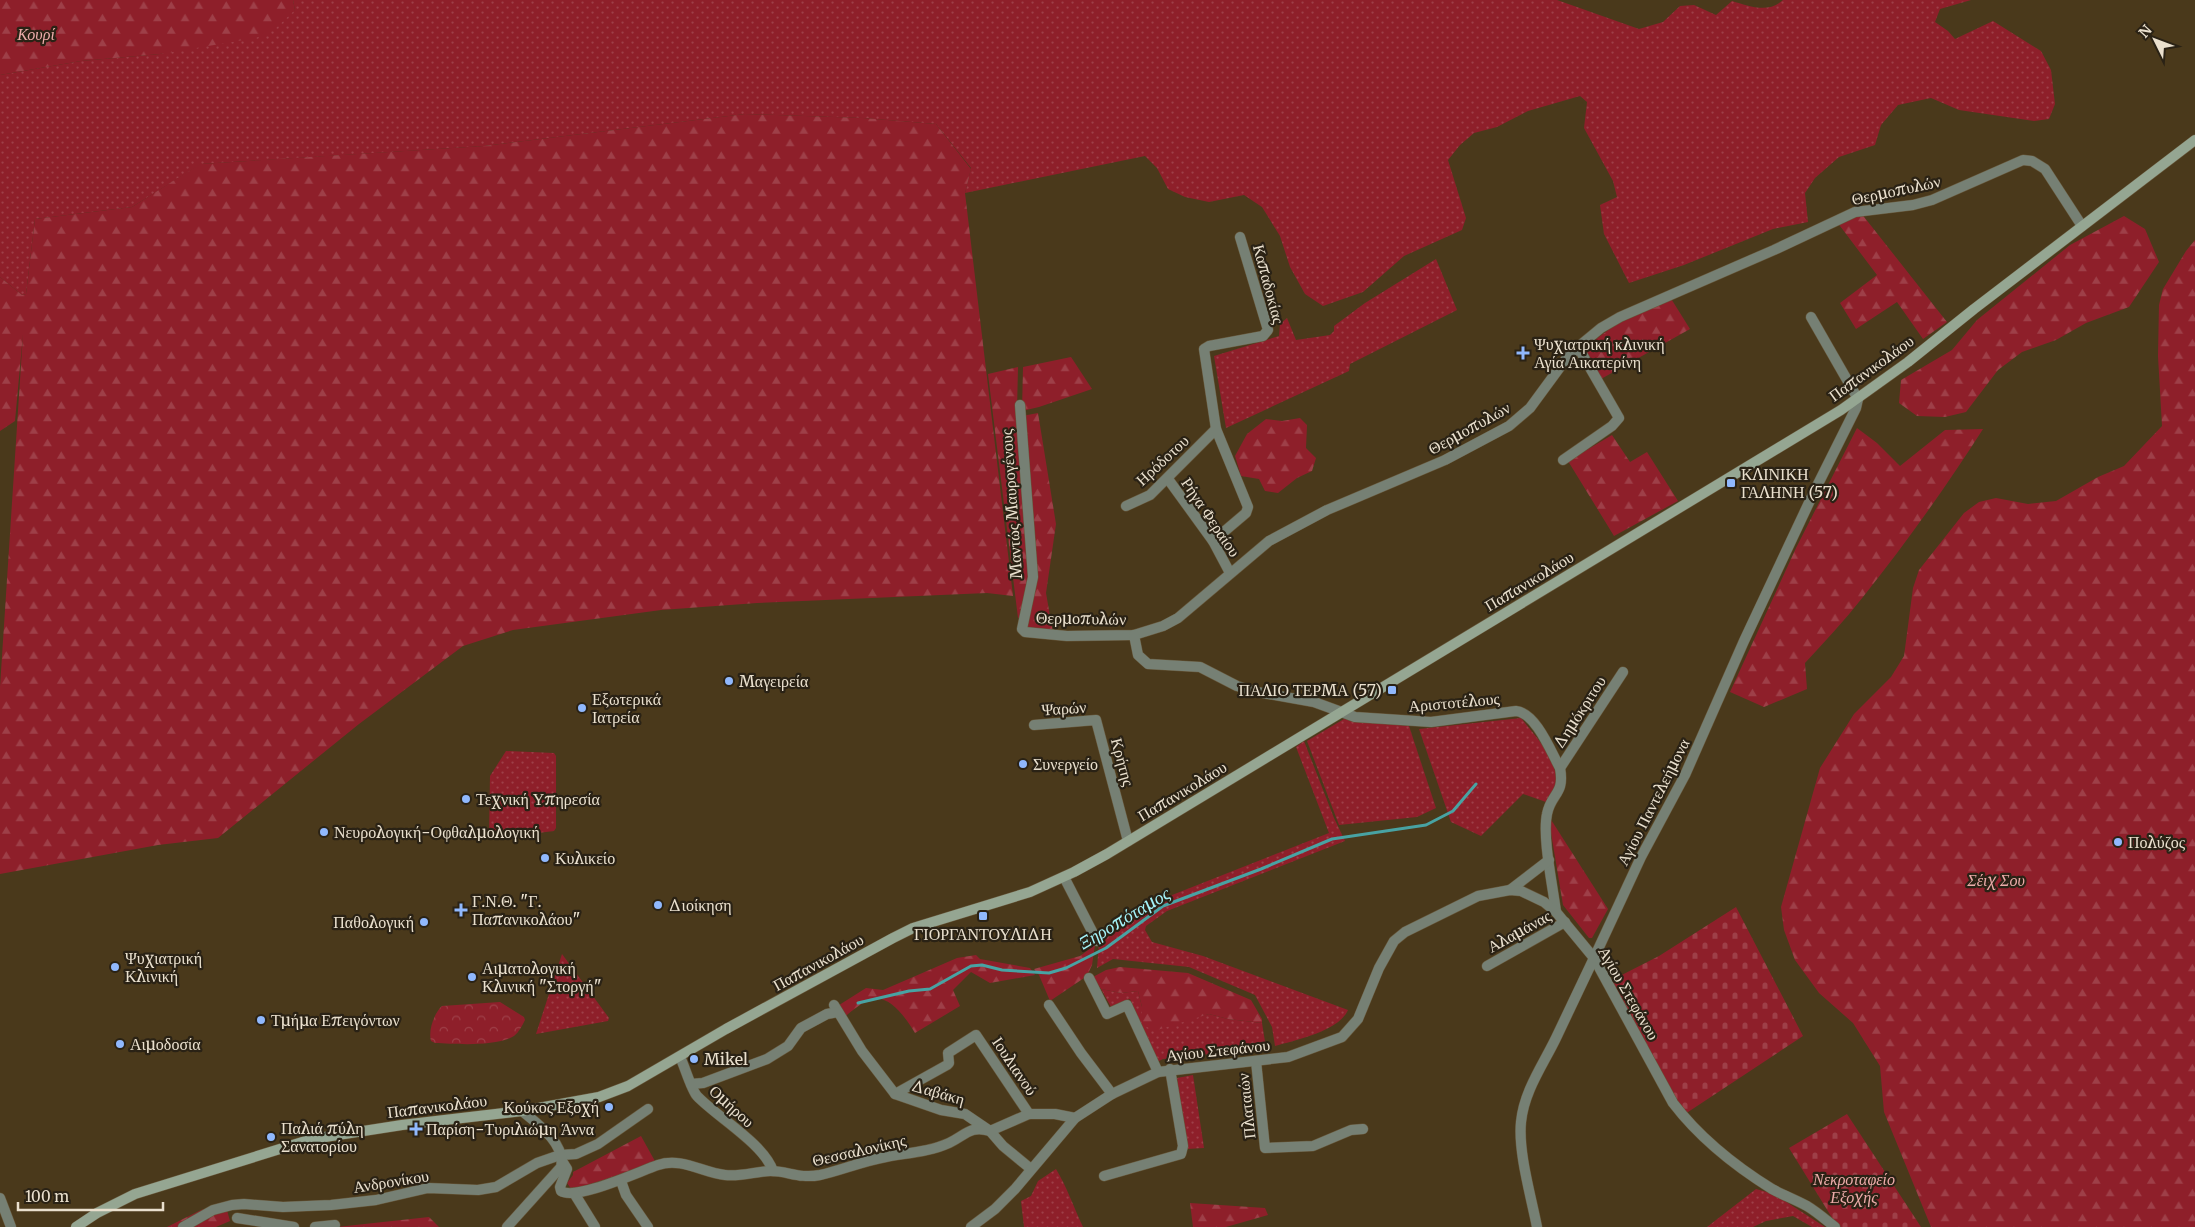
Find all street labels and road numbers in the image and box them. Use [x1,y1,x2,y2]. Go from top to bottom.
street label: Θερμοπυλών [1850,171,1942,209]
street label: Καπαδοκίας [1249,242,1289,327]
street label: Παπανικολάου [1824,330,1918,406]
street label: Θερμοπυλών [1425,397,1513,459]
street label: Μαντώς Μαυρογένους [996,428,1026,580]
street label: Ηρόδοτου [1131,430,1193,490]
street label: Ρήγα Φεραίου [1177,473,1245,561]
street label: Παπανικολάου [1481,547,1577,615]
street label: Θερμοπυλών [1036,607,1126,629]
street label: Δημόκριτου [1548,672,1610,752]
street label: Αριστοτέλους [1407,688,1501,716]
street label: Ψαρών [1041,696,1087,720]
street label: Αγίου Παντελεήμονα [1612,735,1694,869]
street label: Κρήτης [1107,736,1139,789]
street label: Παπανικολάου [1134,757,1230,825]
street label: Αλαμάνας [1484,905,1555,957]
street label: Παπανικολάου [769,929,867,995]
street label: Αγίου Στεφάνου [1594,943,1664,1043]
street label: Ιουλιανού [988,1033,1042,1099]
street label: Αγίου Στεφάνου [1165,1035,1271,1065]
street label: Πλαταιών [1233,1072,1259,1140]
street label: Δαβάκη [909,1075,967,1109]
street label: Ομήρου [705,1081,759,1131]
street label: Παπανικολάου [386,1090,488,1122]
street label: Θεσσαλονίκης [810,1129,908,1170]
street label: Ανδρονίκου [352,1165,430,1197]

